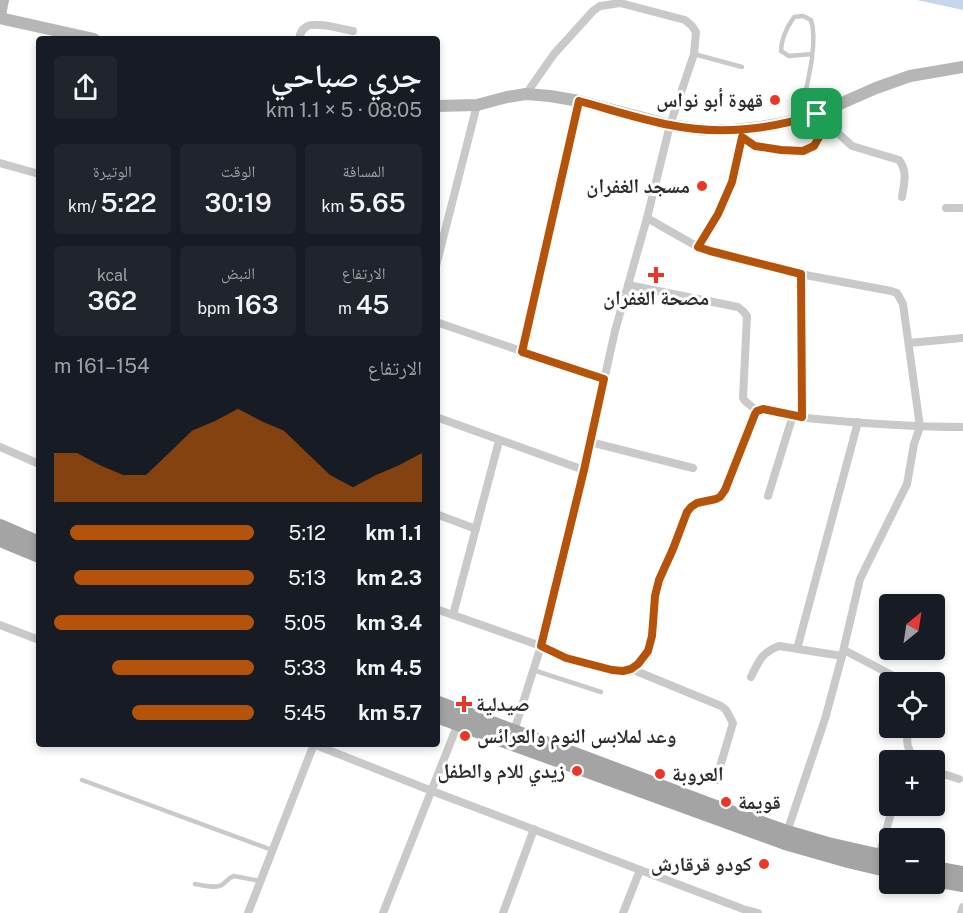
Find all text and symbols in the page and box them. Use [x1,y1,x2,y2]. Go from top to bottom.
button: share [54,56,117,119]
text: جري صباحي [270,56,422,94]
place label: قهوة أبو نواس [656,87,763,112]
pin [791,88,842,139]
marker: قهوة أبو نواس [768,93,782,107]
icon: arrive [800,97,833,130]
text: 08:05 · 5 × 1.1 km [266,98,422,122]
text: الوتيرة [93,162,132,181]
text: الوقت [221,162,255,181]
text: المسافة [342,162,385,181]
place label: مسجد الغفران [586,174,690,198]
marker: مسجد الغفران [695,179,709,193]
text: 5:22 [100,187,157,218]
text: 30:19 [204,187,272,218]
text: 5.65 [348,187,406,218]
text: /km [68,197,100,216]
text: km [322,197,348,216]
text: النبض [221,264,255,283]
text: الارتفاع [342,264,386,283]
text: kcal [97,266,128,285]
marker: مصحة الغفران [647,266,665,284]
text: 362 [88,285,137,316]
place label: مصحة الغفران [603,286,709,310]
text: 163 [234,289,279,320]
text: 45 [356,289,389,320]
text: bpm [197,299,234,318]
text: m [338,299,356,318]
text: 154–161 m [54,354,150,378]
text: الارتفاع [367,356,422,380]
text: 5:12 [289,521,326,545]
text: 1.1 km [365,521,422,545]
text: 5:13 [288,566,326,590]
text: 2.3 km [357,566,422,590]
north arrow [879,594,945,660]
map controls [879,594,945,894]
text: 5:05 [284,611,326,635]
text: 3.4 km [356,611,422,635]
text: 5:33 [284,656,326,680]
text: 4.5 km [356,656,422,680]
button: locate [879,672,945,738]
place label: صيدلية [476,692,530,716]
marker: صيدلية [457,697,471,711]
text: 5:45 [284,701,326,725]
text: 5.7 km [358,701,422,725]
place label: وعد لملابس النوم والعرائس [477,724,676,750]
marker: وعد لملابس النوم والعرائس [458,729,472,743]
button: + [879,750,945,816]
place label: زيدي للام والطفل [438,759,565,787]
place label: العروبة [672,762,724,786]
marker: زيدي للام والطفل [570,764,584,778]
marker: العروبة [653,767,667,781]
place label: قويمة [738,790,781,814]
marker: قويمة [719,795,733,809]
button: − [879,828,945,894]
place label: كودو قرقارش [651,852,752,876]
marker: كودو قرقارش [757,857,771,871]

